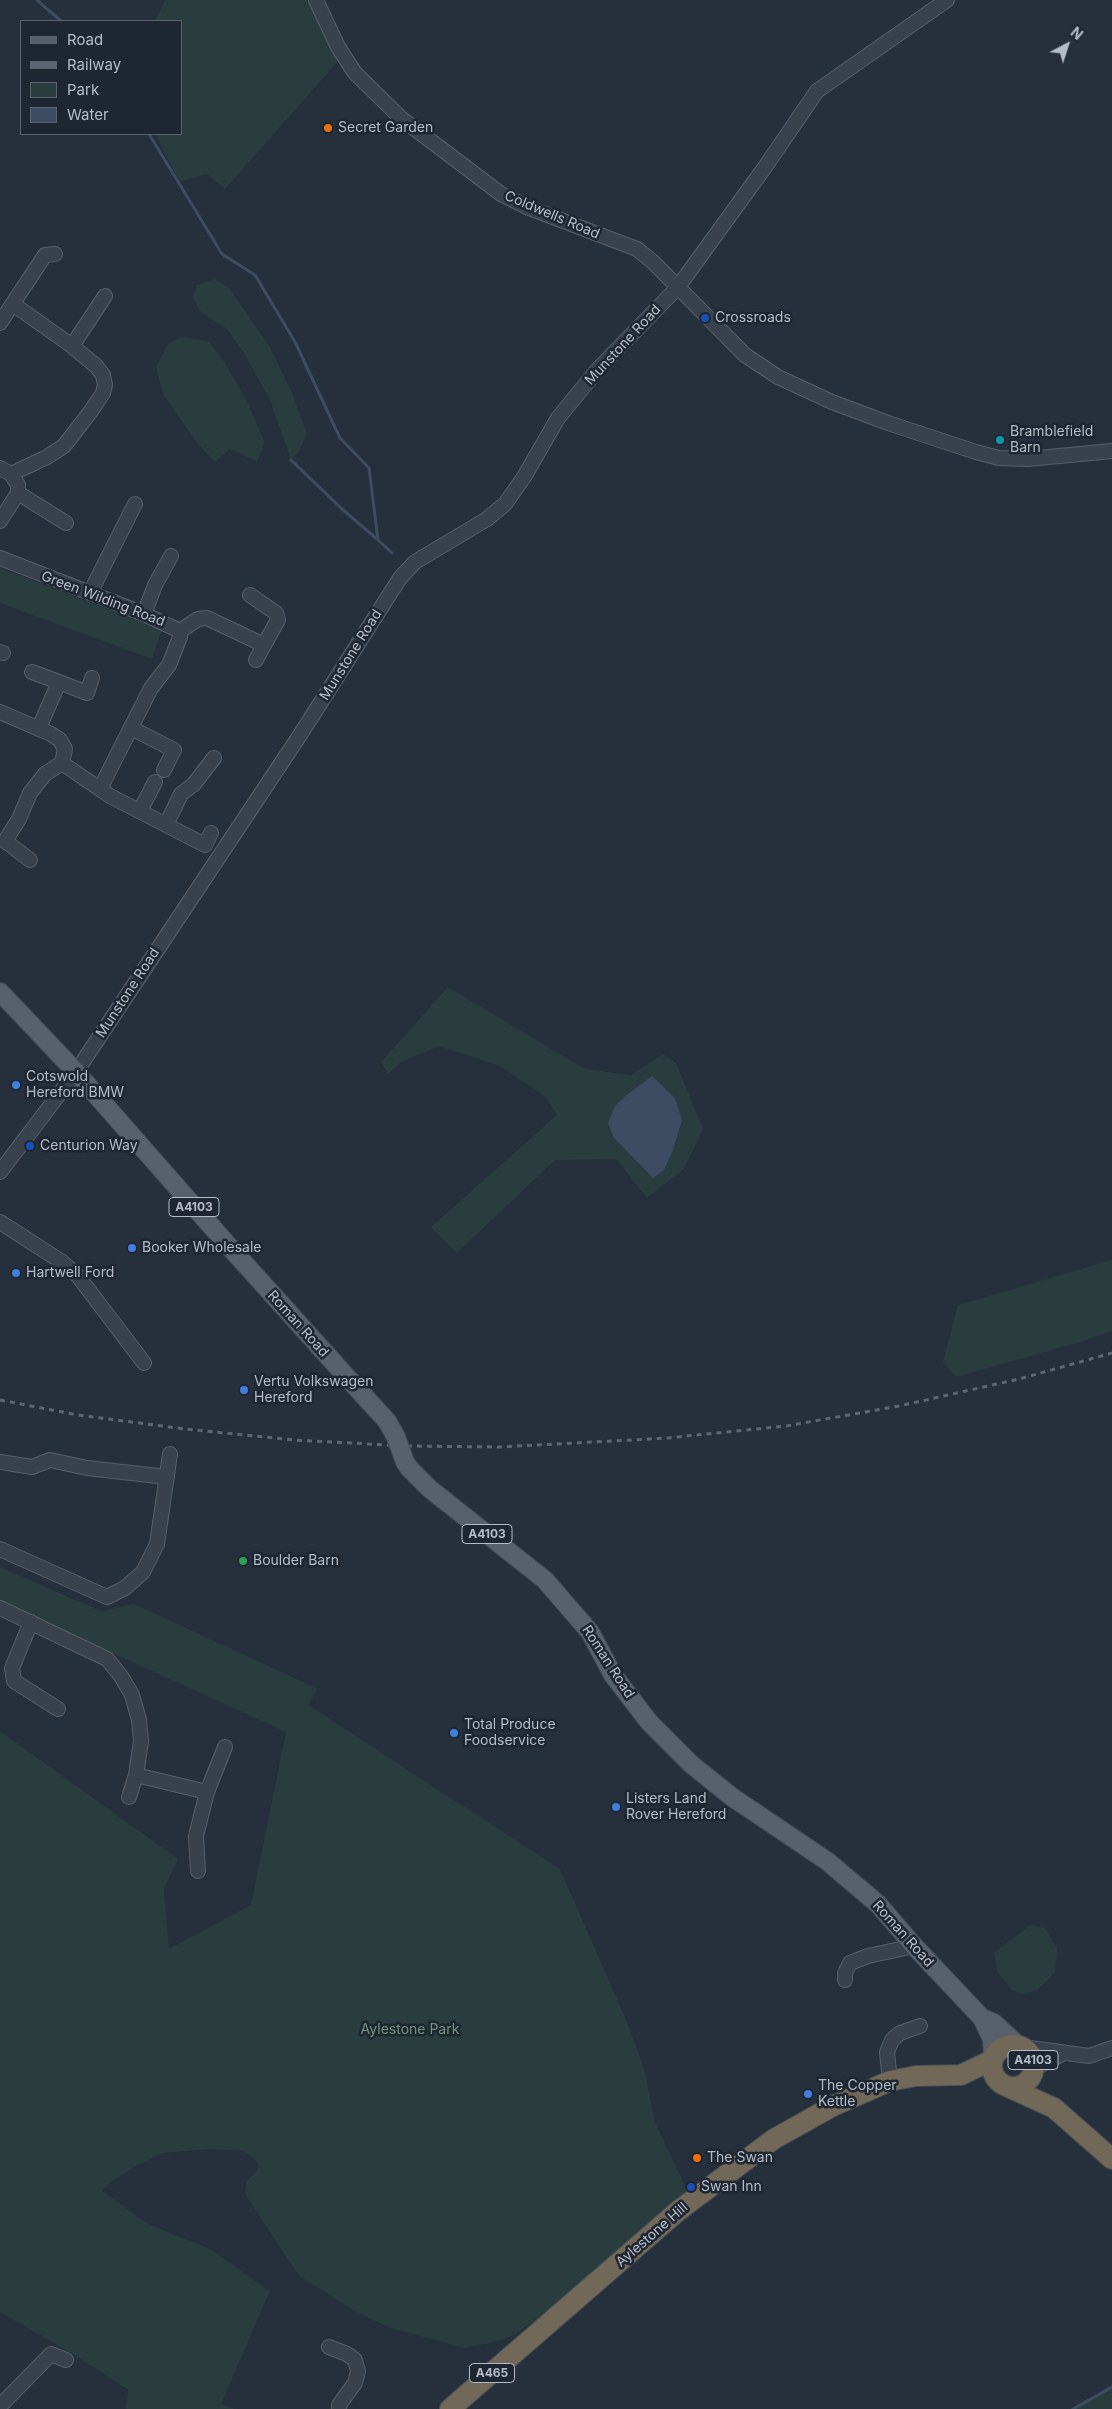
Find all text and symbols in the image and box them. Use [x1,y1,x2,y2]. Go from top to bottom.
legend [20,20,182,135]
north arrow [1042,20,1092,70]
text: N [1067,23,1087,43]
text: Road [67,30,103,49]
text: Railway [67,55,121,74]
text: Park [67,80,99,99]
text: Water [67,105,109,124]
place label: Secret Garden [338,120,433,136]
marker: Secret Garden [322,122,334,134]
street label: Coldwells Road [502,187,602,243]
street label: Munstone Road [582,301,664,389]
place label: Crossroads [715,310,791,326]
marker: Crossroads [699,312,711,324]
place label: Bramblefield Barn [1010,424,1093,457]
marker: Bramblefield Barn [994,434,1006,446]
street label: Green Wilding Road [39,568,167,630]
street label: Munstone Road [316,607,386,703]
street label: Munstone Road [93,945,163,1041]
place label: Cotswold Hereford BMW [26,1069,124,1102]
marker: Cotswold Hereford BMW [10,1079,22,1091]
place label: Centurion Way [40,1138,138,1154]
marker: Centurion Way [24,1140,36,1152]
road number: A4103 [169,1198,219,1216]
place label: Booker Wholesale [142,1240,262,1256]
marker: Booker Wholesale [126,1242,138,1254]
place label: Hartwell Ford [26,1265,114,1281]
marker: Hartwell Ford [10,1267,22,1279]
street label: Roman Road [264,1287,332,1361]
place label: Vertu Volkswagen Hereford [254,1374,374,1406]
marker: Vertu Volkswagen Hereford [238,1384,250,1396]
road number: A4103 [462,1525,512,1544]
place label: Boulder Barn [253,1553,339,1569]
marker: Boulder Barn [237,1555,249,1567]
street label: Roman Road [578,1622,638,1702]
place label: Total Produce Foodservice [464,1717,556,1750]
marker: Total Produce Foodservice [448,1727,460,1739]
place label: Listers Land Rover Hereford [626,1791,726,1824]
marker: Listers Land Rover Hereford [610,1801,622,1813]
street label: Roman Road [869,1897,937,1971]
park label: Aylestone Park [361,2022,459,2038]
road number: A4103 [1008,2050,1058,2070]
place label: The Copper Kettle [818,2078,897,2110]
marker: The Copper Kettle [802,2088,814,2100]
place label: The Swan [707,2150,773,2166]
marker: The Swan [691,2152,703,2164]
place label: Swan Inn [701,2179,762,2195]
marker: Swan Inn [685,2181,697,2193]
street label: Aylestone Hill [613,2199,691,2271]
road number: A465 [470,2364,514,2382]

